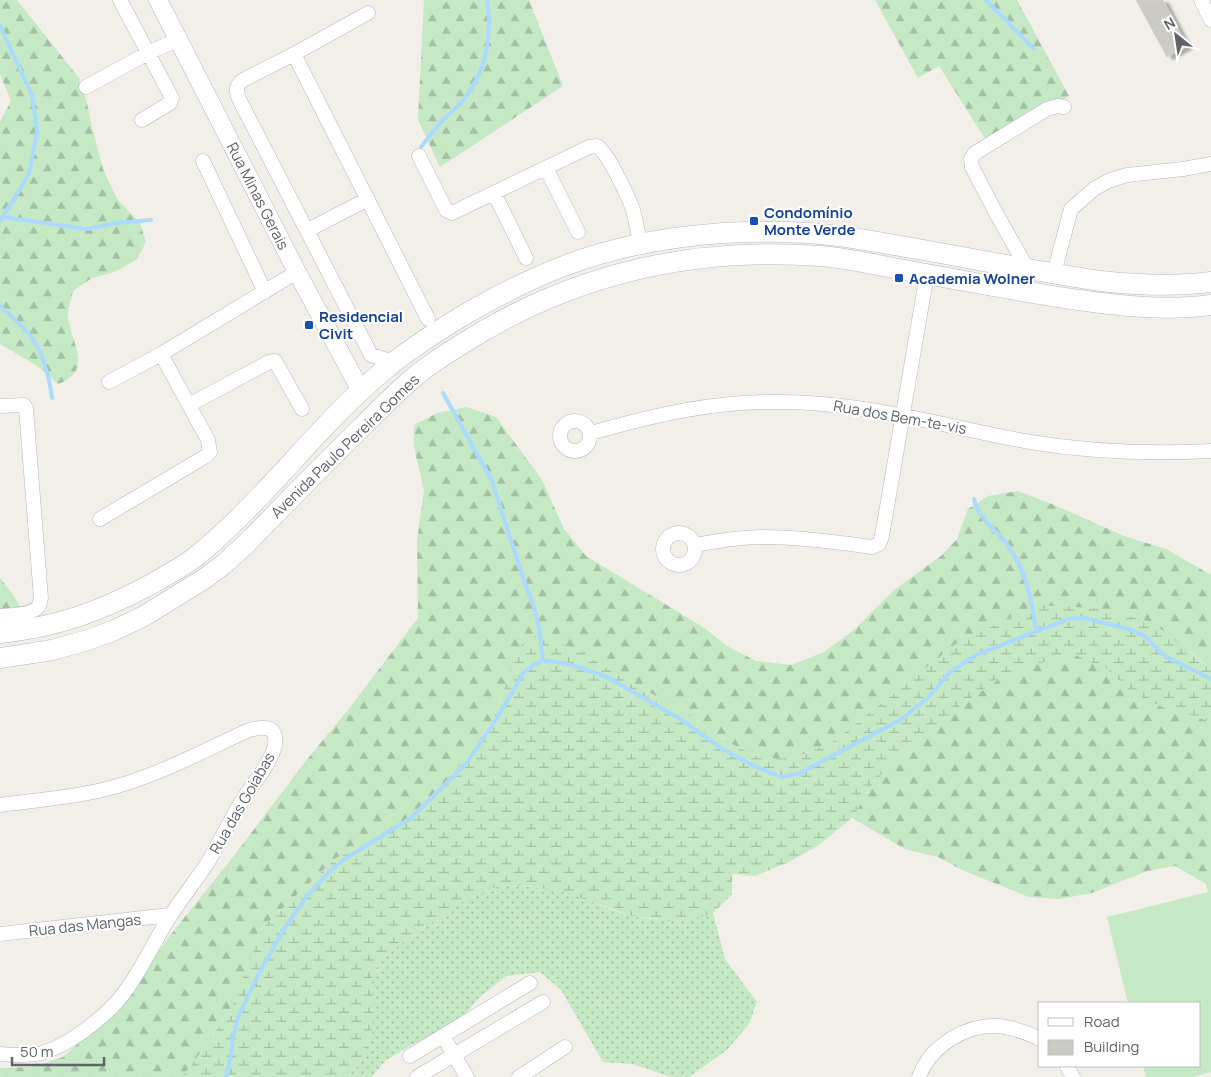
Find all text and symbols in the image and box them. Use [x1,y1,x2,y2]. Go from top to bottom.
north arrow [1151,10,1201,60]
text: N [1160,13,1178,34]
street label: Rua Minas Gerais [222,139,294,253]
place label: Condomínio Monte Verde [764,202,855,240]
marker: Condomínio Monte Verde [748,215,760,227]
place label: Academia Wolner [909,268,1035,289]
marker: Academia Wolner [893,272,905,284]
place label: Residencial Civit [319,306,403,344]
marker: Residencial Civit [303,319,315,331]
street label: Avenida Paulo Pereira Gomes [266,369,424,523]
street label: Rua dos Bem-te-vis [832,395,968,439]
street label: Rua das Goiabas [204,748,280,858]
street label: Rua das Mangas [28,909,142,941]
legend [1038,1002,1201,1067]
text: Road [1084,1011,1120,1032]
scale bar [12,1034,105,1066]
text: Building [1084,1036,1139,1057]
text: 50 m [20,1041,54,1062]

